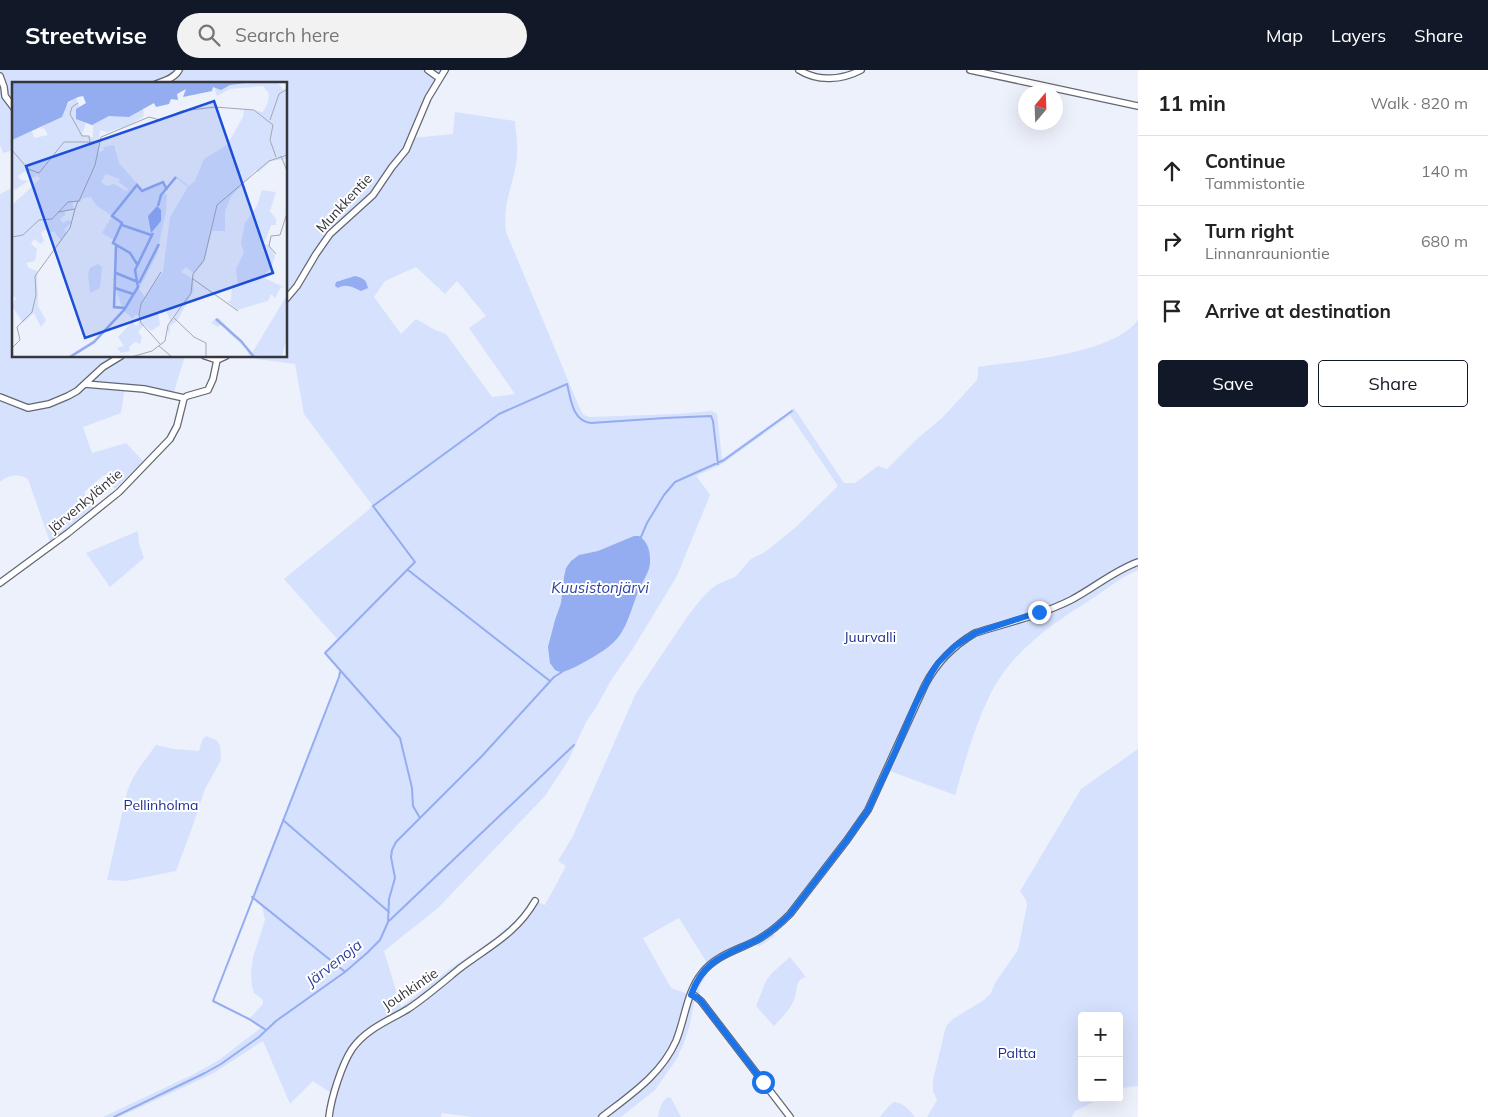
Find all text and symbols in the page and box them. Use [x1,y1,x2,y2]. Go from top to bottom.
search box [177,13,527,58]
text: Streetwise [25,20,147,50]
icon: search [195,21,223,49]
text: Search here [235,23,339,47]
text: Map [1266,24,1303,47]
text: Layers [1331,24,1386,47]
text: Share [1414,24,1463,47]
inset map [12,82,288,358]
north arrow [1018,85,1063,130]
text: 11 min [1158,90,1226,116]
text: Walk · 820 m [1370,93,1468,113]
text: Continue [1205,149,1285,173]
icon: ahead [1158,157,1186,185]
text: 140 m [1421,161,1468,181]
street label: Munkkentie [312,170,376,236]
text: Tammistontie [1205,173,1305,193]
text: Turn right [1205,219,1294,243]
icon: right [1158,227,1186,255]
text: 680 m [1421,231,1468,251]
text: Linnanrauniontie [1205,243,1330,263]
icon: arrive [1158,297,1186,325]
text: Arrive at destination [1205,299,1391,323]
button: Save [1158,360,1308,407]
button: Share [1318,360,1468,407]
street label: Järvenkyläntie [44,465,126,537]
water label: Kuusistonjärvi [551,578,649,597]
route end [1028,601,1051,624]
park label: Juurvalli [844,628,896,646]
park label: Pellinholma [124,796,198,814]
water label: Järvenoja [300,935,365,992]
street label: Jouhkintie [379,964,441,1014]
map controls [1078,1012,1123,1102]
button: + [1078,1012,1123,1057]
park label: Paltta [998,1044,1036,1062]
button: − [1078,1057,1123,1102]
route start [752,1071,775,1094]

